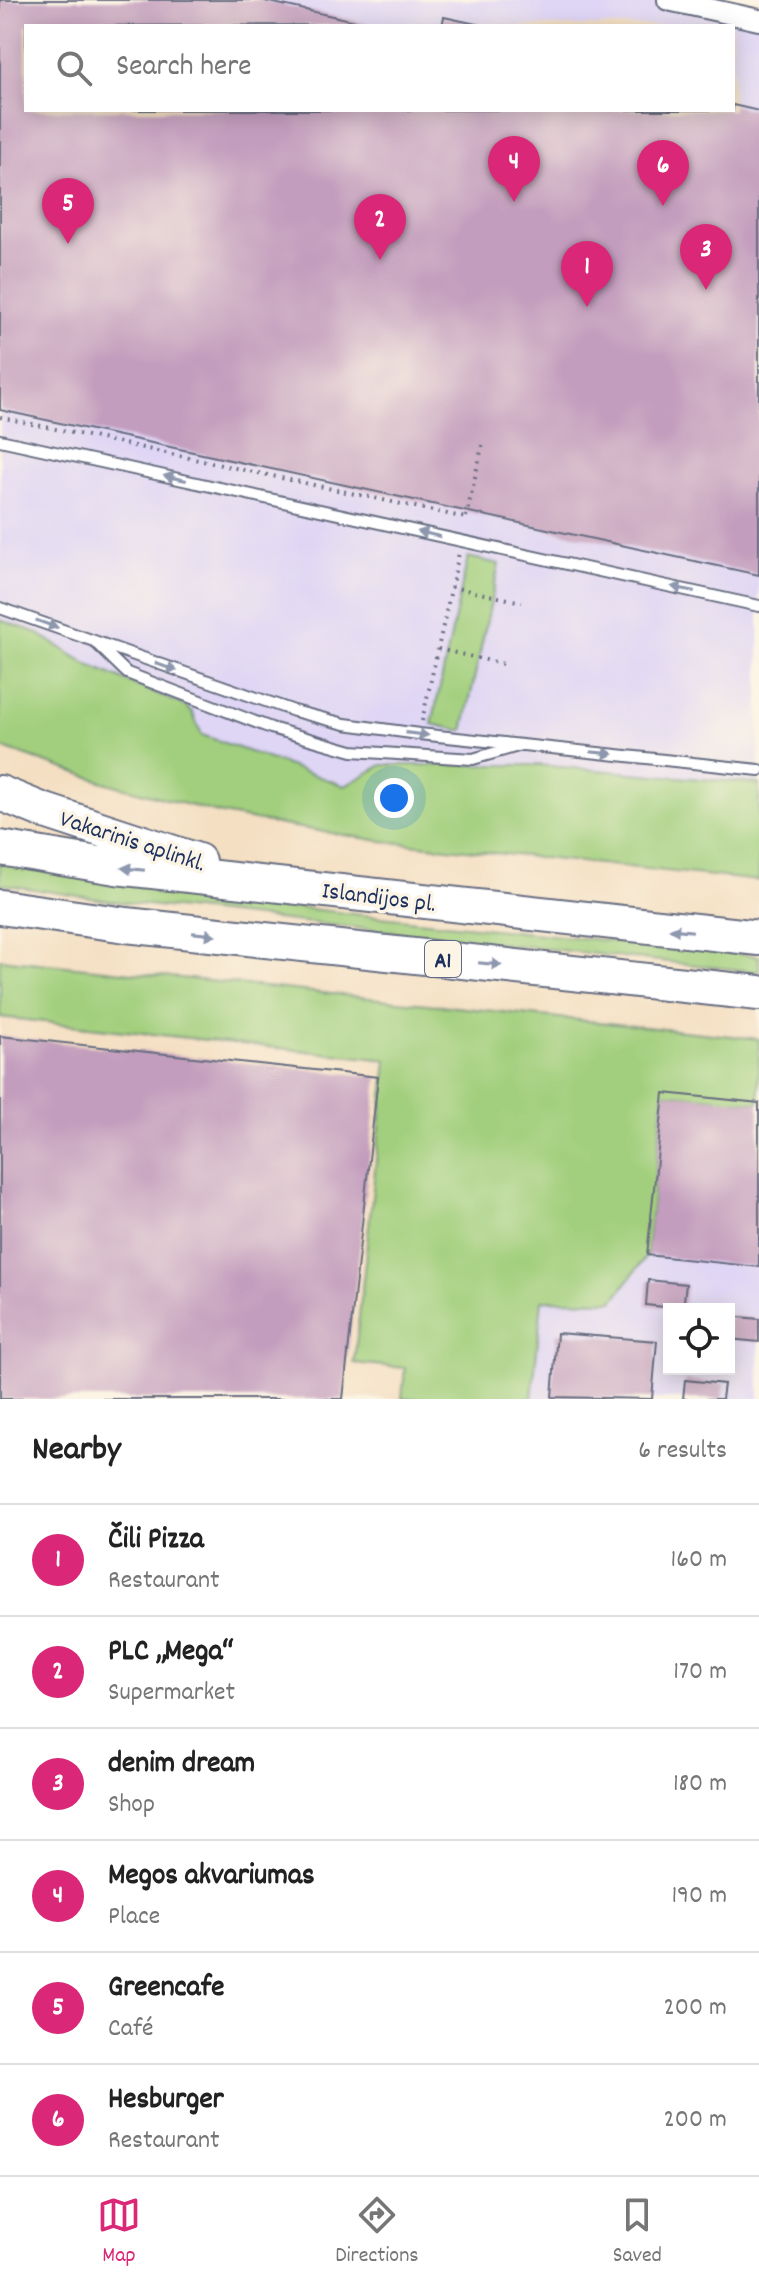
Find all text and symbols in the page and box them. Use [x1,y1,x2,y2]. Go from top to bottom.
search box [24,24,735,112]
icon: search [52,46,96,90]
text: Search here [116,47,252,90]
pin: 4 [488,136,540,202]
pin: 6 [637,140,689,206]
pin: 5 [42,178,94,244]
pin: 2 [354,194,406,260]
pin: 3 [680,224,732,290]
pin: 1 [561,241,613,307]
one-way arrow [162,471,187,484]
one-way arrow [416,527,441,540]
one-way arrow [670,582,695,595]
one-way arrow [35,618,59,630]
one-way arrow [155,661,179,673]
one-way arrow [405,728,430,741]
one-way arrow [590,747,615,760]
your location [374,778,414,818]
street label: Vakarinis aplinkl. [55,803,209,882]
one-way arrow [120,862,145,875]
street label: Islandijos pl. [320,875,438,923]
one-way arrow [669,923,694,936]
one-way arrow [192,927,217,940]
road number: A1 [425,941,461,977]
one-way arrow [478,958,503,971]
map controls [663,1303,735,1375]
button: locate [663,1303,735,1375]
text: Nearby [32,1427,121,1476]
text: 6 results [638,1433,727,1470]
text: Čili Pizza [108,1520,204,1563]
text: 1 [55,1542,61,1579]
text: 160 m [671,1542,727,1579]
text: Restaurant [108,1563,220,1600]
text: PLC „Mega“ [108,1632,234,1675]
text: 2 [52,1654,64,1691]
text: 170 m [673,1654,727,1691]
text: Supermarket [108,1675,235,1712]
text: denim dream [108,1744,255,1787]
text: 3 [52,1766,64,1803]
text: 180 m [673,1766,727,1803]
text: Shop [108,1787,155,1824]
text: Megos akvariumas [108,1856,315,1899]
text: 4 [53,1878,63,1915]
text: 190 m [671,1878,727,1915]
text: Place [108,1899,160,1936]
text: Greencafe [108,1968,224,2011]
text: 5 [52,1990,64,2027]
text: 200 m [663,1990,727,2027]
text: Café [108,2011,153,2048]
text: Hesburger [108,2080,224,2123]
text: 6 [52,2102,64,2139]
text: 200 m [663,2102,727,2139]
text: Restaurant [108,2123,220,2160]
tab: Map [97,2193,141,2272]
tab: Directions [335,2193,419,2272]
tab: Saved [613,2193,662,2272]

